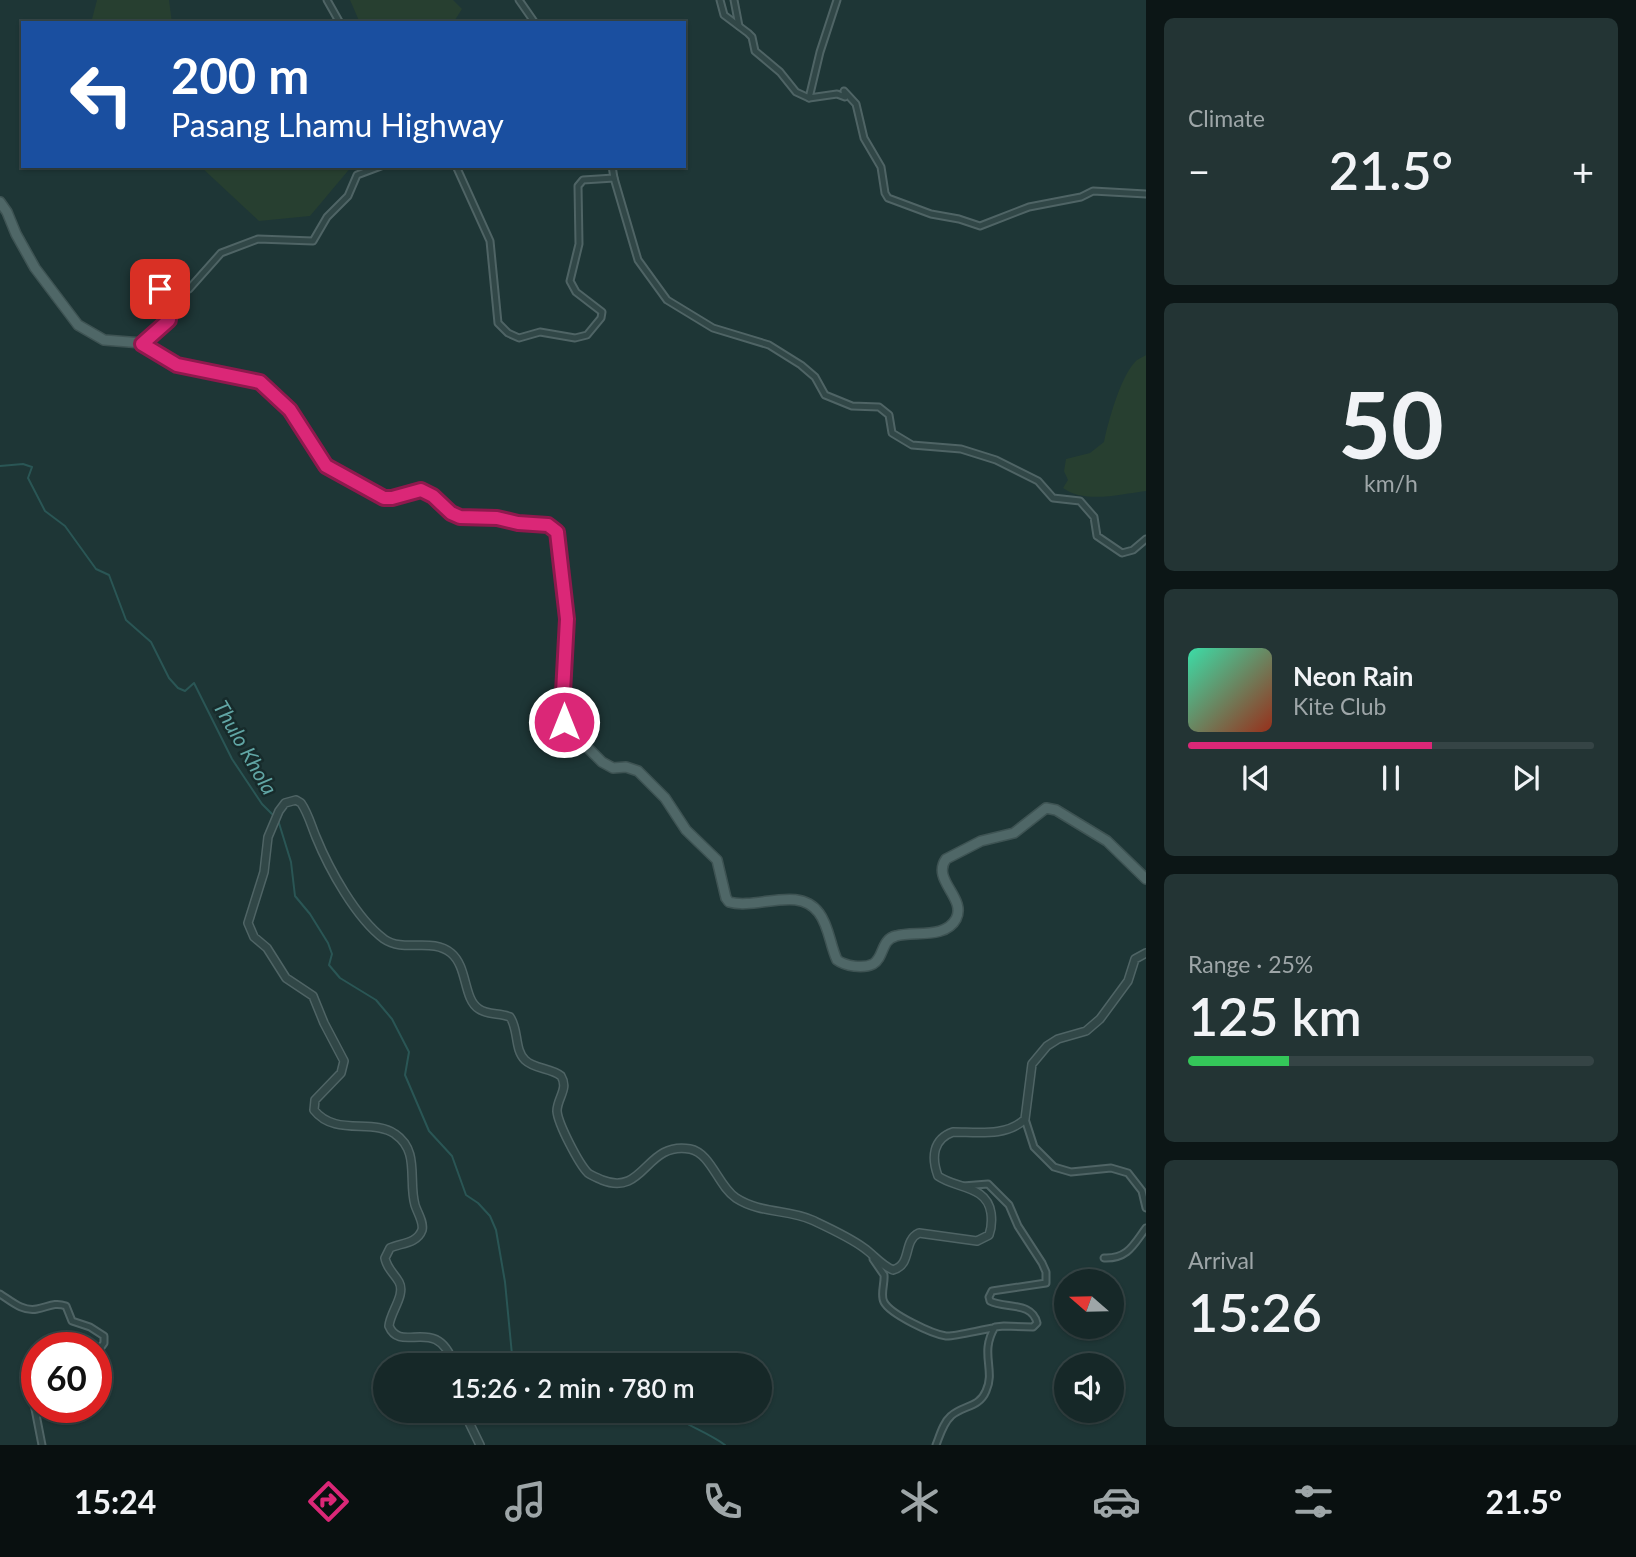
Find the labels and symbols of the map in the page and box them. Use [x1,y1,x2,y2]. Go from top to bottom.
pin [130,259,190,319]
position arrow [527,685,601,759]
water label: Thulo Khola [209,695,283,799]
north arrow [1054,1269,1124,1339]
speed limit sign: 60 [21,1332,112,1423]

